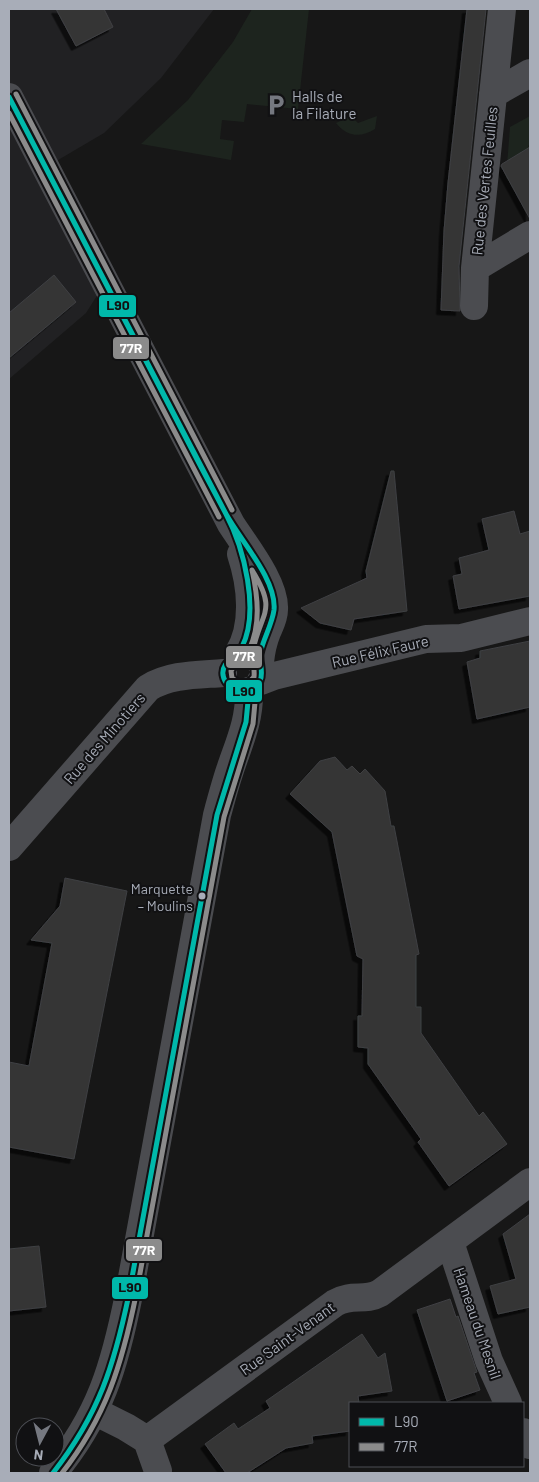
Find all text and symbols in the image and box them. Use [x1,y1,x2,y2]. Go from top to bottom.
place label: Halls de la Filature [292,87,356,122]
parking icon: Halls de la Filature [263,92,289,118]
street label: Rue des Vertes Feuilles [467,106,501,256]
line badge: L90 [98,294,137,318]
text: L90 [106,296,130,313]
line badge: 77R [112,336,150,360]
text: 77R [120,339,143,356]
street label: Rue Félix Faure [330,631,430,671]
line badge: 77R [225,645,263,669]
text: 77R [233,647,256,664]
line badge: L90 [225,679,263,703]
text: L90 [232,682,256,699]
street label: Rue des Minotiers [59,689,149,787]
place label: Marquette – Moulins [131,880,193,914]
marker: Marquette – Moulins [197,891,207,901]
line badge: 77R [125,1238,163,1262]
text: 77R [133,1241,156,1258]
street label: Hameau du Mesnil [450,1265,506,1381]
line badge: L90 [111,1276,149,1300]
text: L90 [118,1278,142,1295]
street label: Rue Saint-Venant [236,1297,338,1379]
legend [349,1402,524,1467]
text: L90 [394,1412,419,1430]
north arrow [15,1417,65,1467]
text: 77R [394,1437,417,1455]
text: N [33,1446,44,1464]

